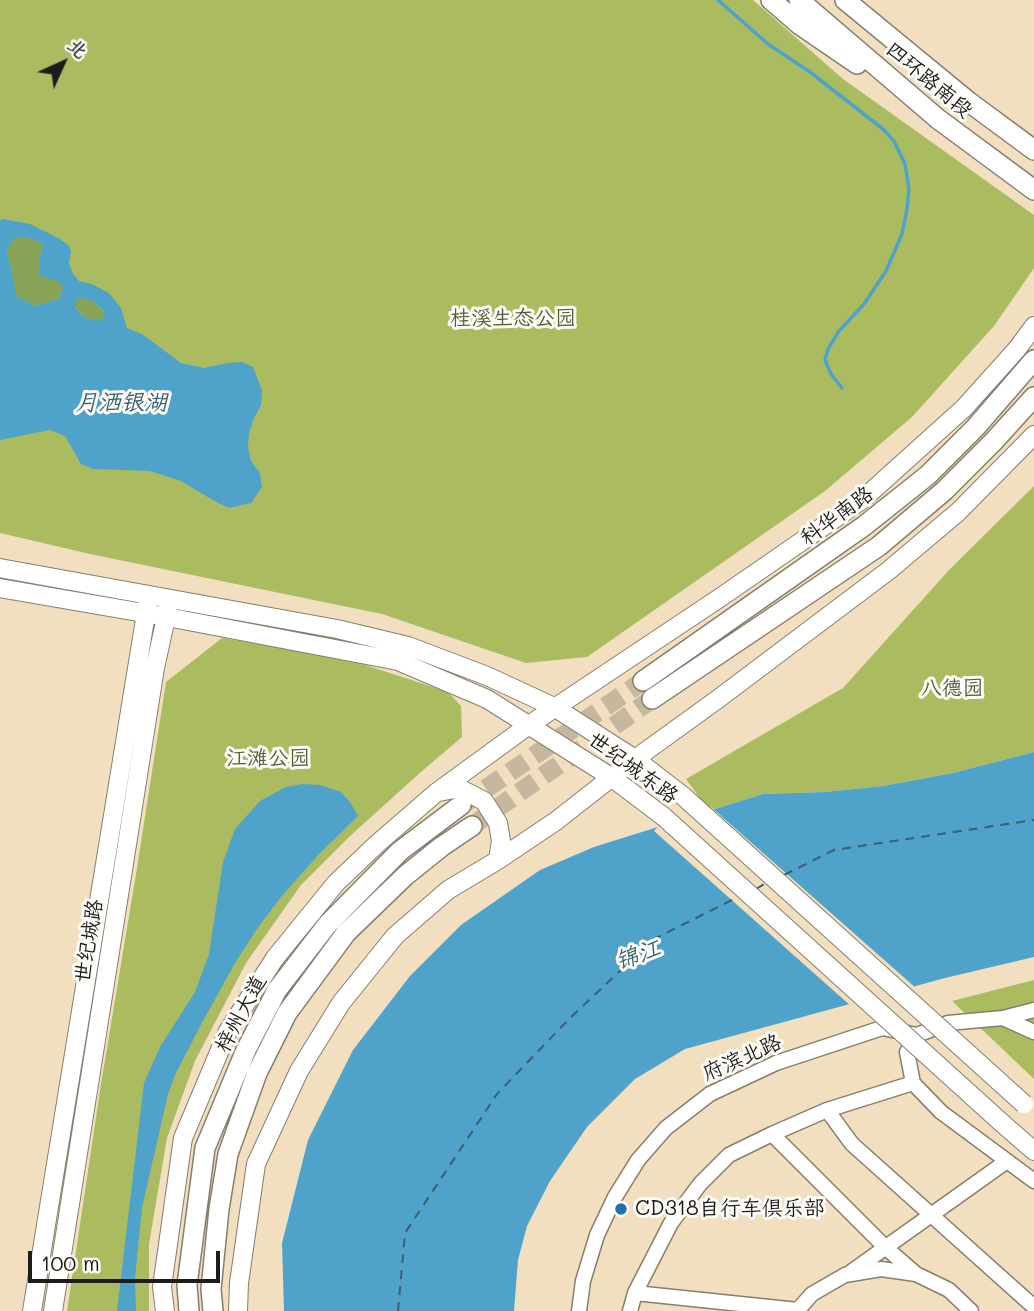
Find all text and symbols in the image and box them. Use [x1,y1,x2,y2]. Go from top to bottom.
north arrow [28,28,98,98]
text: 北 [63,32,94,63]
street label: 四环路南段 [881,37,977,123]
park label: 桂溪生态公园 [450,306,576,332]
water label: 月洒银湖 [75,389,167,417]
street label: 科华南路 [796,481,878,551]
park label: 八德园 [921,676,983,702]
street label: 世纪城东路 [583,727,683,809]
park label: 江滩公园 [226,746,310,772]
street label: 世纪城路 [70,898,108,984]
water label: 锦江 [612,934,664,976]
street label: 梓州大道 [210,971,272,1057]
street label: 府滨北路 [699,1029,785,1087]
place label: CD318自行车俱乐部 [635,1196,825,1222]
marker: CD318自行车俱乐部 [613,1201,629,1217]
scale bar [32,1238,224,1282]
text: 100 m [41,1249,100,1276]

